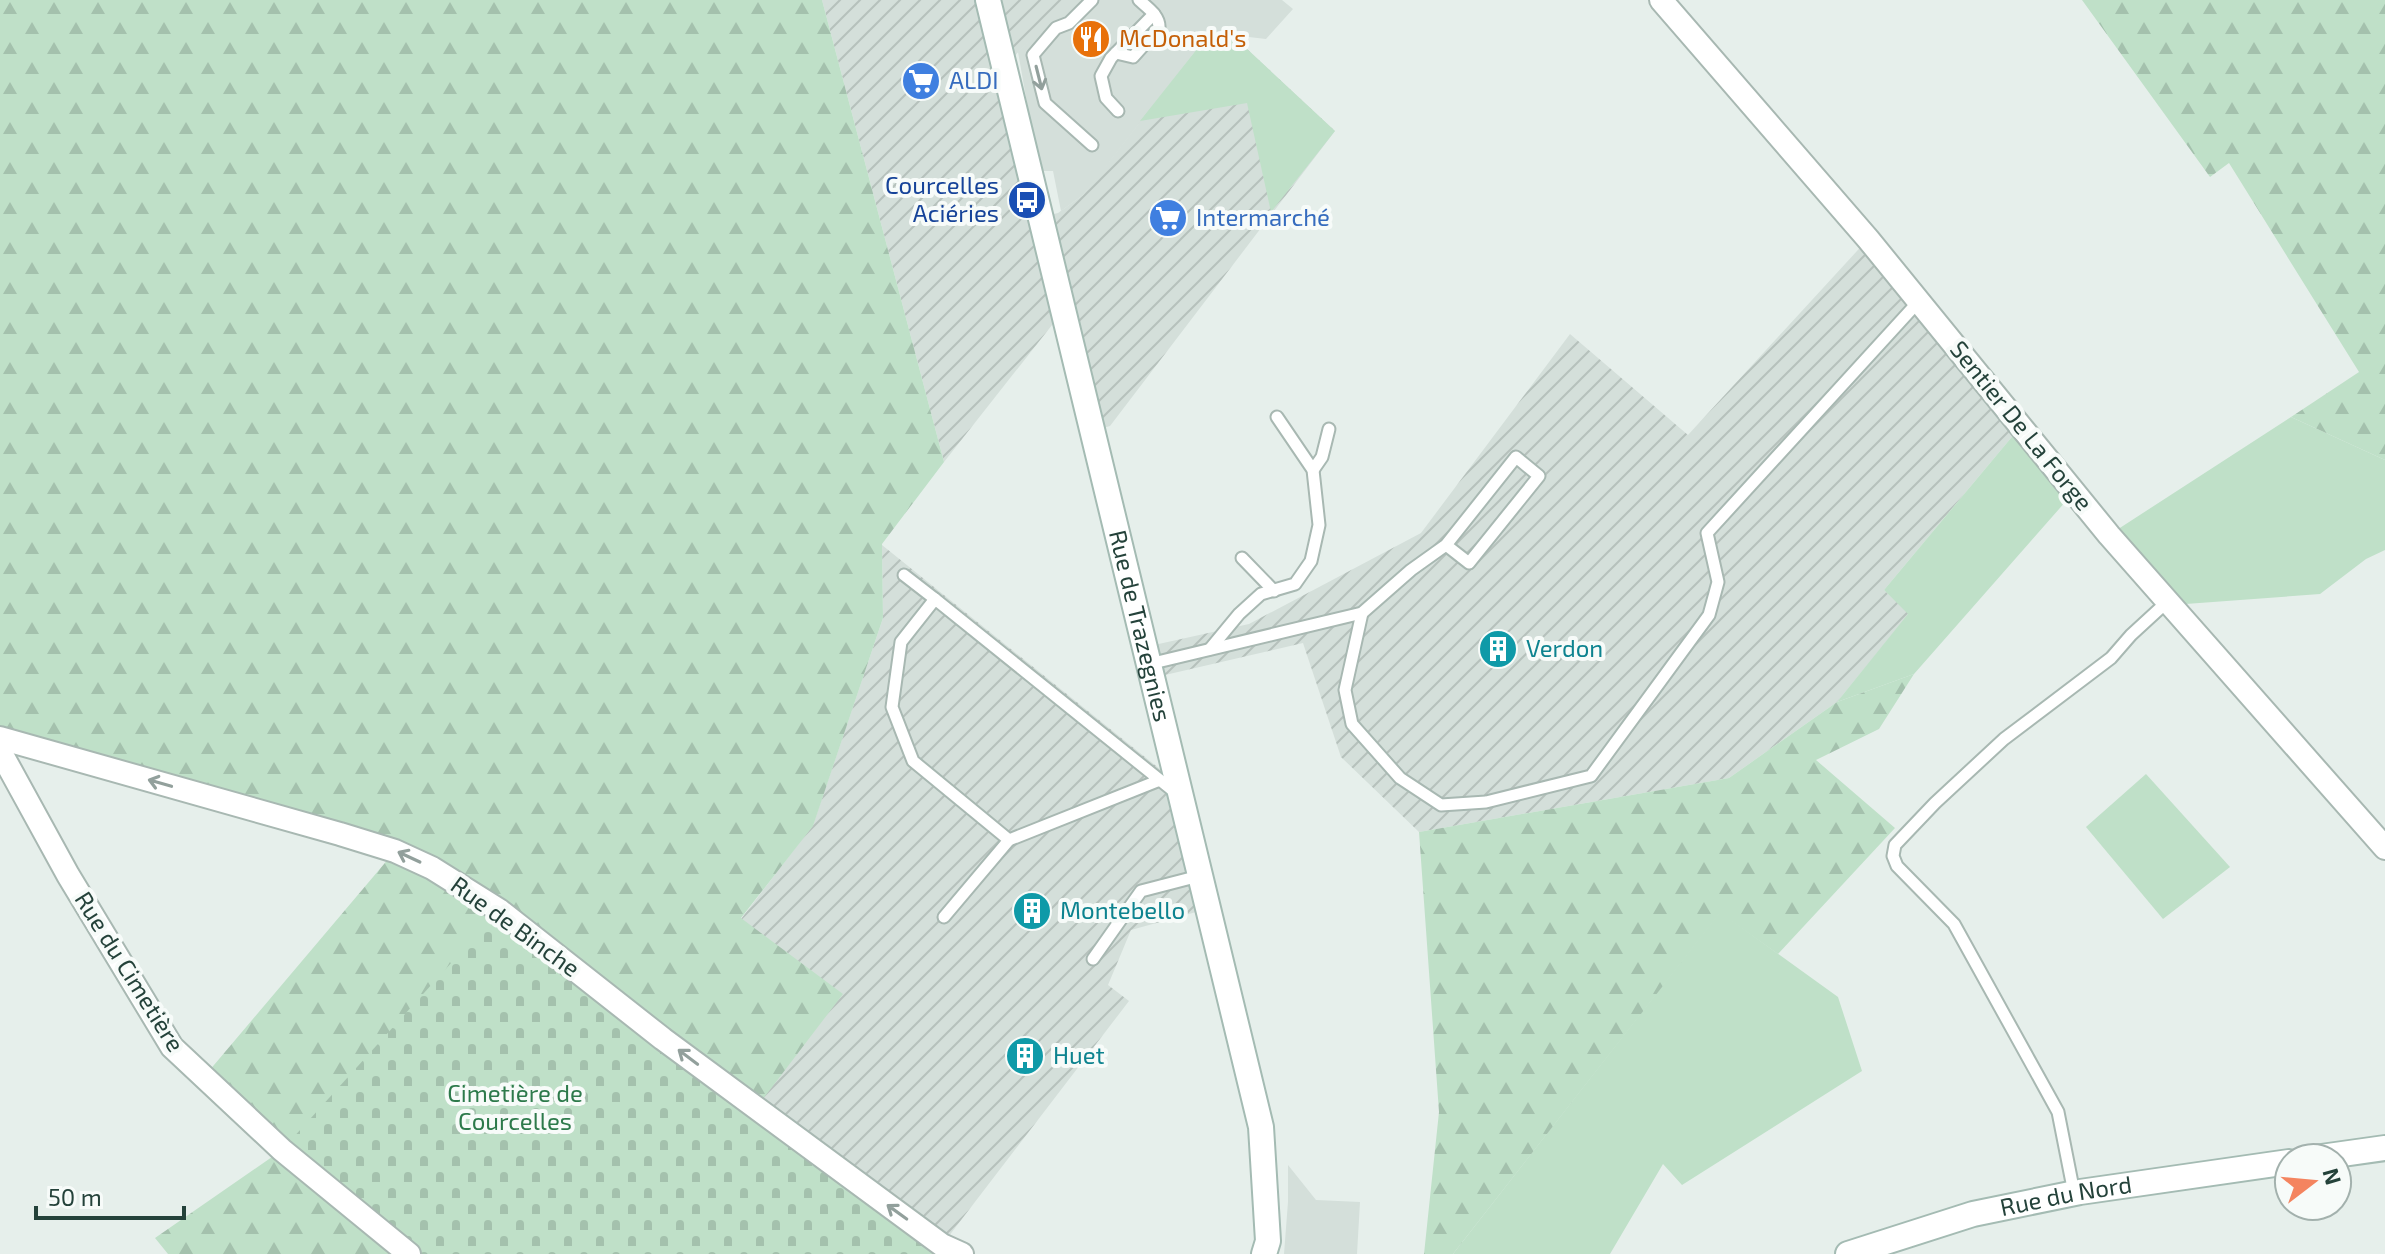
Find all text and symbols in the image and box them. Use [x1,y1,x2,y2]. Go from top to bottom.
restaurant icon: McDonald's [1070,18,1112,60]
place label: McDonald's [1119,23,1247,52]
supermarket icon: ALDI [900,60,942,102]
place label: ALDI [949,65,999,94]
one-way arrow [1032,65,1047,91]
place label: Courcelles Aciéries [885,170,999,227]
bus stop icon: Courcelles Aciéries [1006,179,1048,221]
supermarket icon: Intermarché [1147,197,1189,239]
place label: Intermarché [1196,202,1330,231]
street label: Sentier De La Forge [1945,334,2099,516]
street label: Rue de Trazegnies [1104,527,1178,724]
building icon: Verdon [1477,628,1519,670]
place label: Verdon [1526,633,1603,662]
one-way arrow [148,775,174,790]
one-way arrow [397,849,421,864]
street label: Rue de Binche [446,869,586,982]
street label: Rue du Cimetière [69,886,191,1057]
building icon: Montebello [1011,890,1053,932]
place label: Montebello [1060,895,1185,924]
building icon: Huet [1004,1035,1046,1077]
place label: Huet [1053,1040,1105,1069]
one-way arrow [678,1049,699,1066]
park label: Cimetière de Courcelles [447,1078,583,1135]
north arrow [2273,1142,2353,1222]
text: N [2319,1165,2348,1187]
street label: Rue du Nord [1997,1169,2133,1221]
scale bar [36,1170,184,1220]
text: 50 m [48,1182,102,1211]
one-way arrow [887,1204,908,1221]

